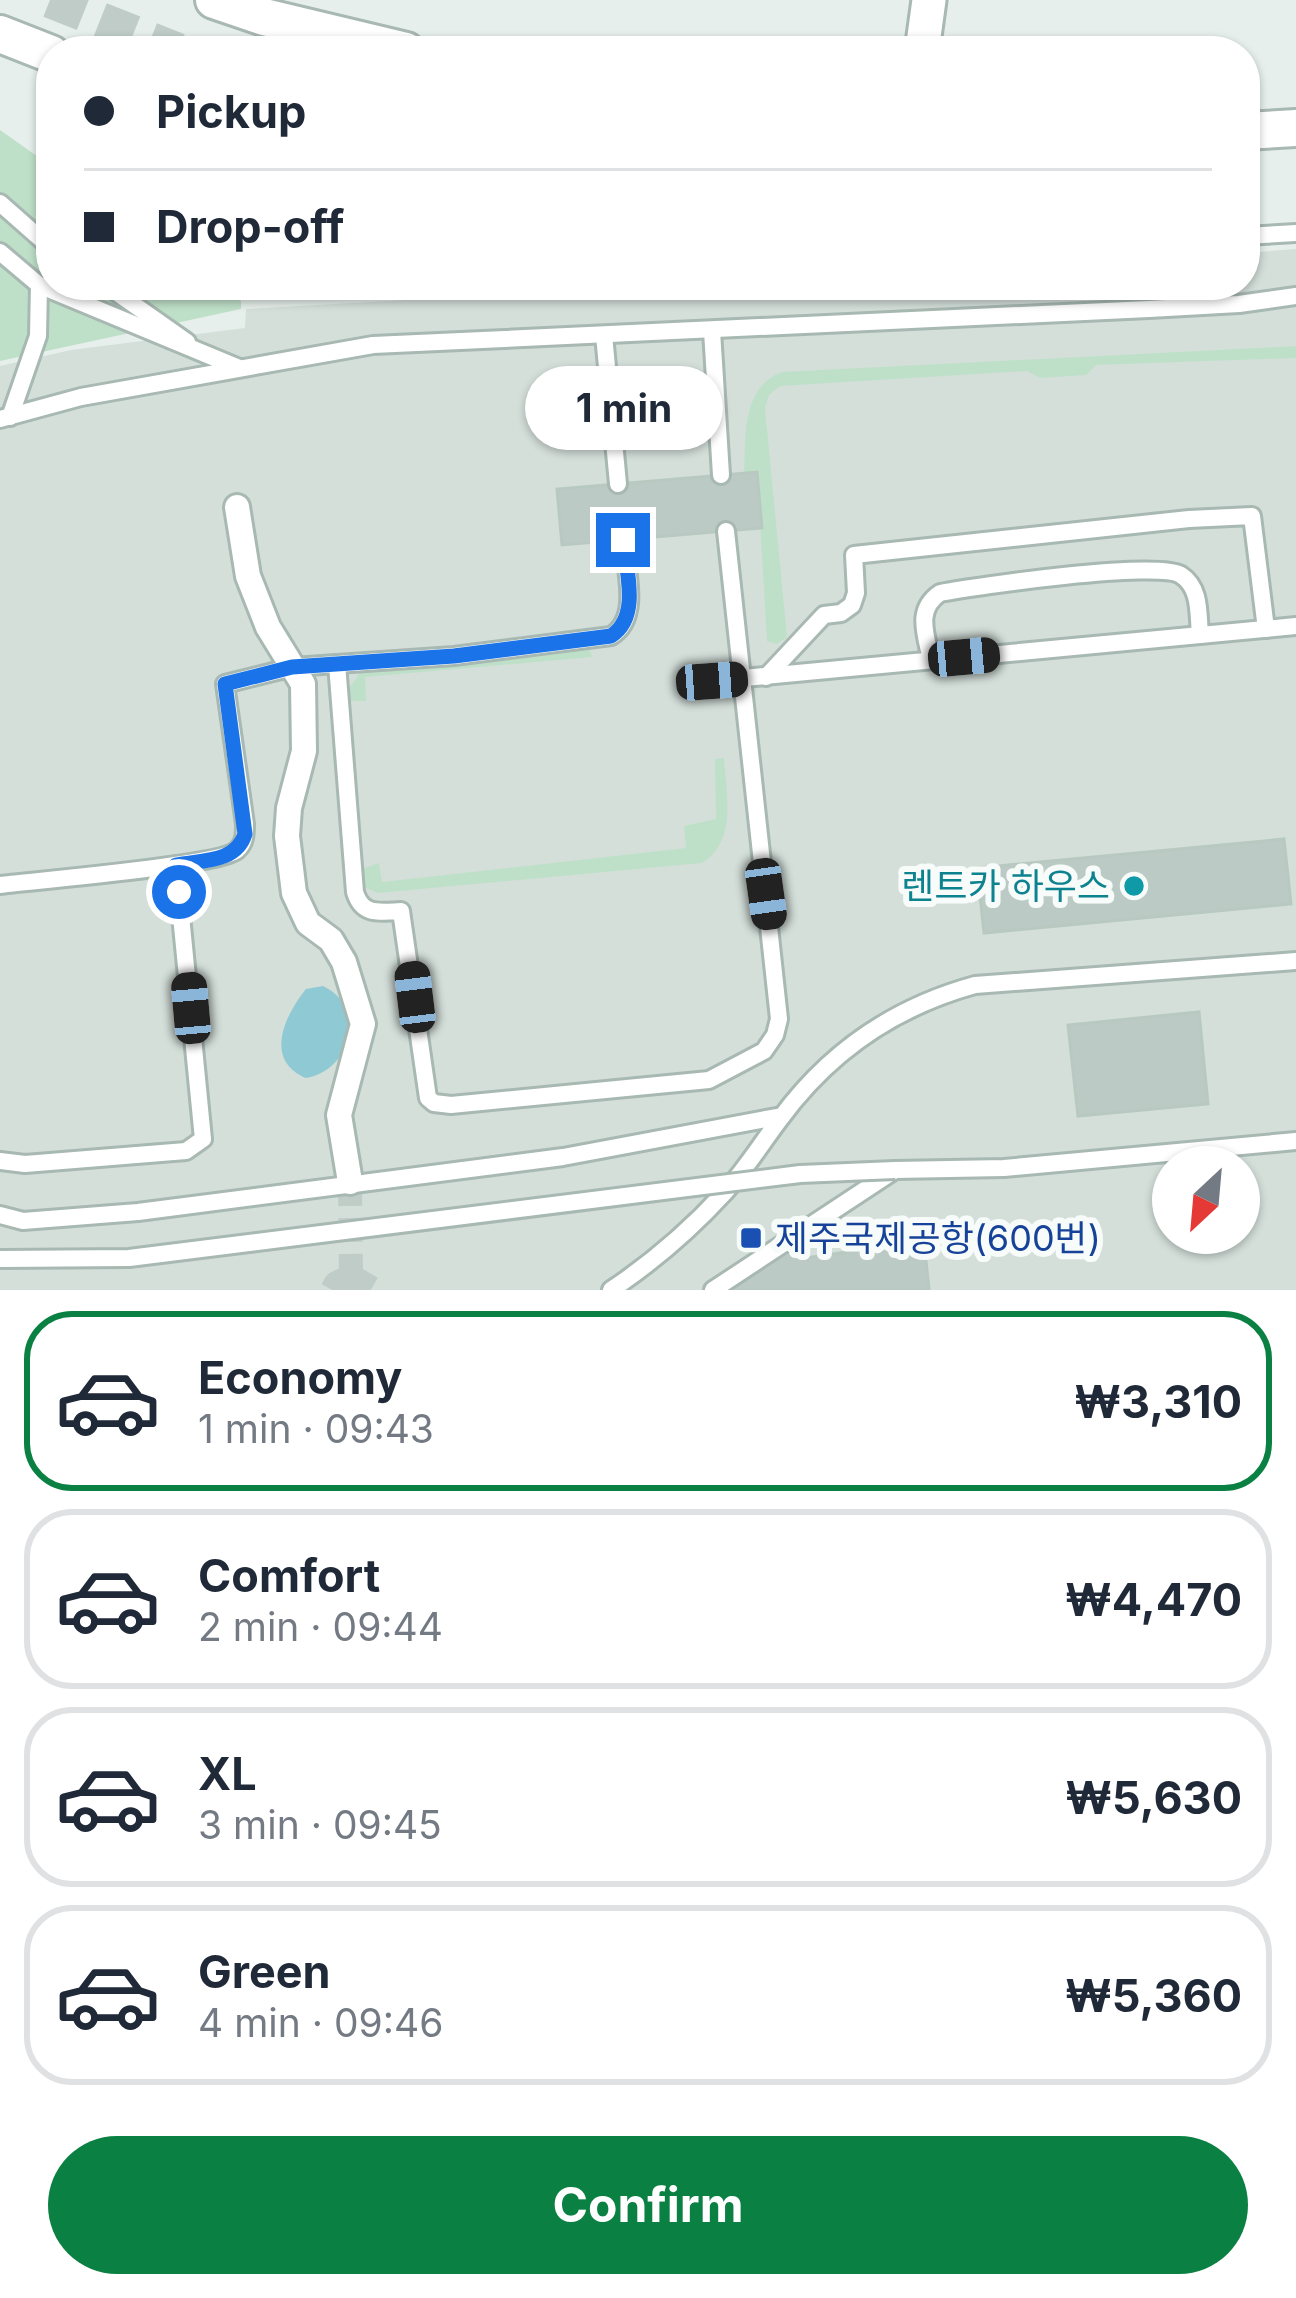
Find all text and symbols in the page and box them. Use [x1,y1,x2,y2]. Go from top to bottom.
text: Pickup [156,84,306,139]
text: Drop-off [156,199,344,254]
callout: 1 min [524,366,722,450]
text: 1 min [576,384,672,431]
route end [596,513,650,567]
car [927,636,1001,678]
car [675,661,749,701]
car [743,856,789,932]
place label: 렌트카 하우스 [901,864,1110,908]
route start [152,865,206,919]
marker: 렌트카 하우스 [1121,873,1147,899]
car [393,959,437,1035]
car [170,971,212,1045]
north arrow [1152,1146,1260,1254]
map controls [1152,1146,1260,1254]
place label: 제주국제공항(600번) [775,1216,1101,1260]
marker: 제주국제공항(600번) [738,1225,764,1251]
icon: car [54,1347,162,1455]
text: Economy [198,1350,402,1405]
text: ₩3,310 [1074,1374,1242,1429]
text: 1 min · 09:43 [198,1405,434,1452]
icon: car [54,1545,162,1653]
text: Comfort [198,1548,380,1603]
text: ₩4,470 [1065,1572,1242,1627]
text: 2 min · 09:44 [198,1603,443,1650]
icon: car [54,1743,162,1851]
text: XL [198,1746,257,1801]
text: ₩5,630 [1065,1770,1242,1825]
text: 3 min · 09:45 [198,1801,442,1848]
icon: car [54,1941,162,2049]
text: Green [198,1944,331,1999]
text: ₩5,360 [1065,1968,1242,2023]
text: 4 min · 09:46 [198,1999,443,2046]
button: Confirm [48,2136,1248,2274]

